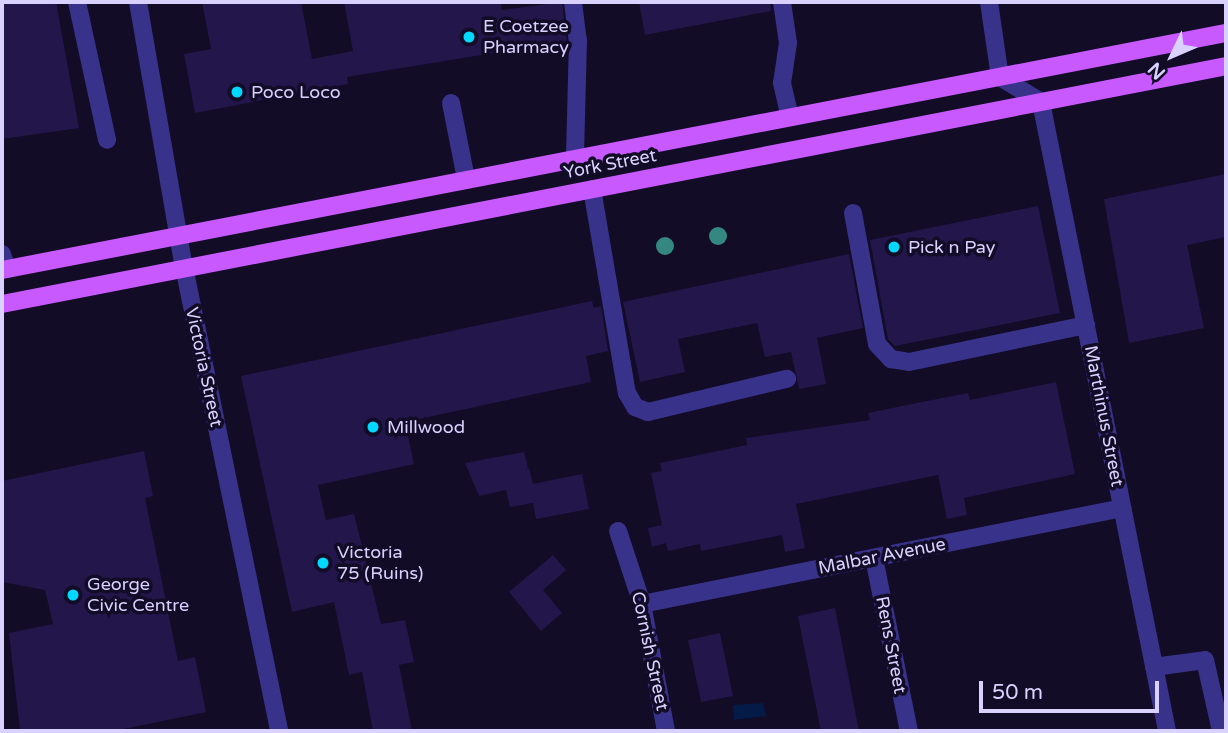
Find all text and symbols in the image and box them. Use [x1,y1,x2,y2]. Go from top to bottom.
place label: E Coetzee Pharmacy [483,16,569,58]
north arrow [1137,21,1207,91]
marker: E Coetzee Pharmacy [461,29,477,45]
text: N [1144,57,1170,84]
place label: Poco Loco [251,81,341,103]
marker: Poco Loco [229,84,245,100]
street label: York Street [562,144,658,184]
place label: Pick n Pay [908,236,995,258]
marker: Pick n Pay [886,239,902,255]
street label: Victoria Street [181,305,227,429]
street label: Marthinus Street [1080,344,1128,488]
place label: Millwood [387,416,465,438]
marker: Millwood [365,419,381,435]
street label: Malbar Avenue [816,533,948,579]
place label: Victoria 75 (Ruins) [337,542,423,584]
marker: Victoria 75 (Ruins) [315,555,331,571]
place label: George Civic Centre [87,574,189,616]
marker: George Civic Centre [65,587,81,603]
street label: Cornish Street [627,589,673,713]
street label: Rens Street [871,594,911,696]
scale bar [983,666,1163,710]
text: 50 m [992,680,1043,705]

